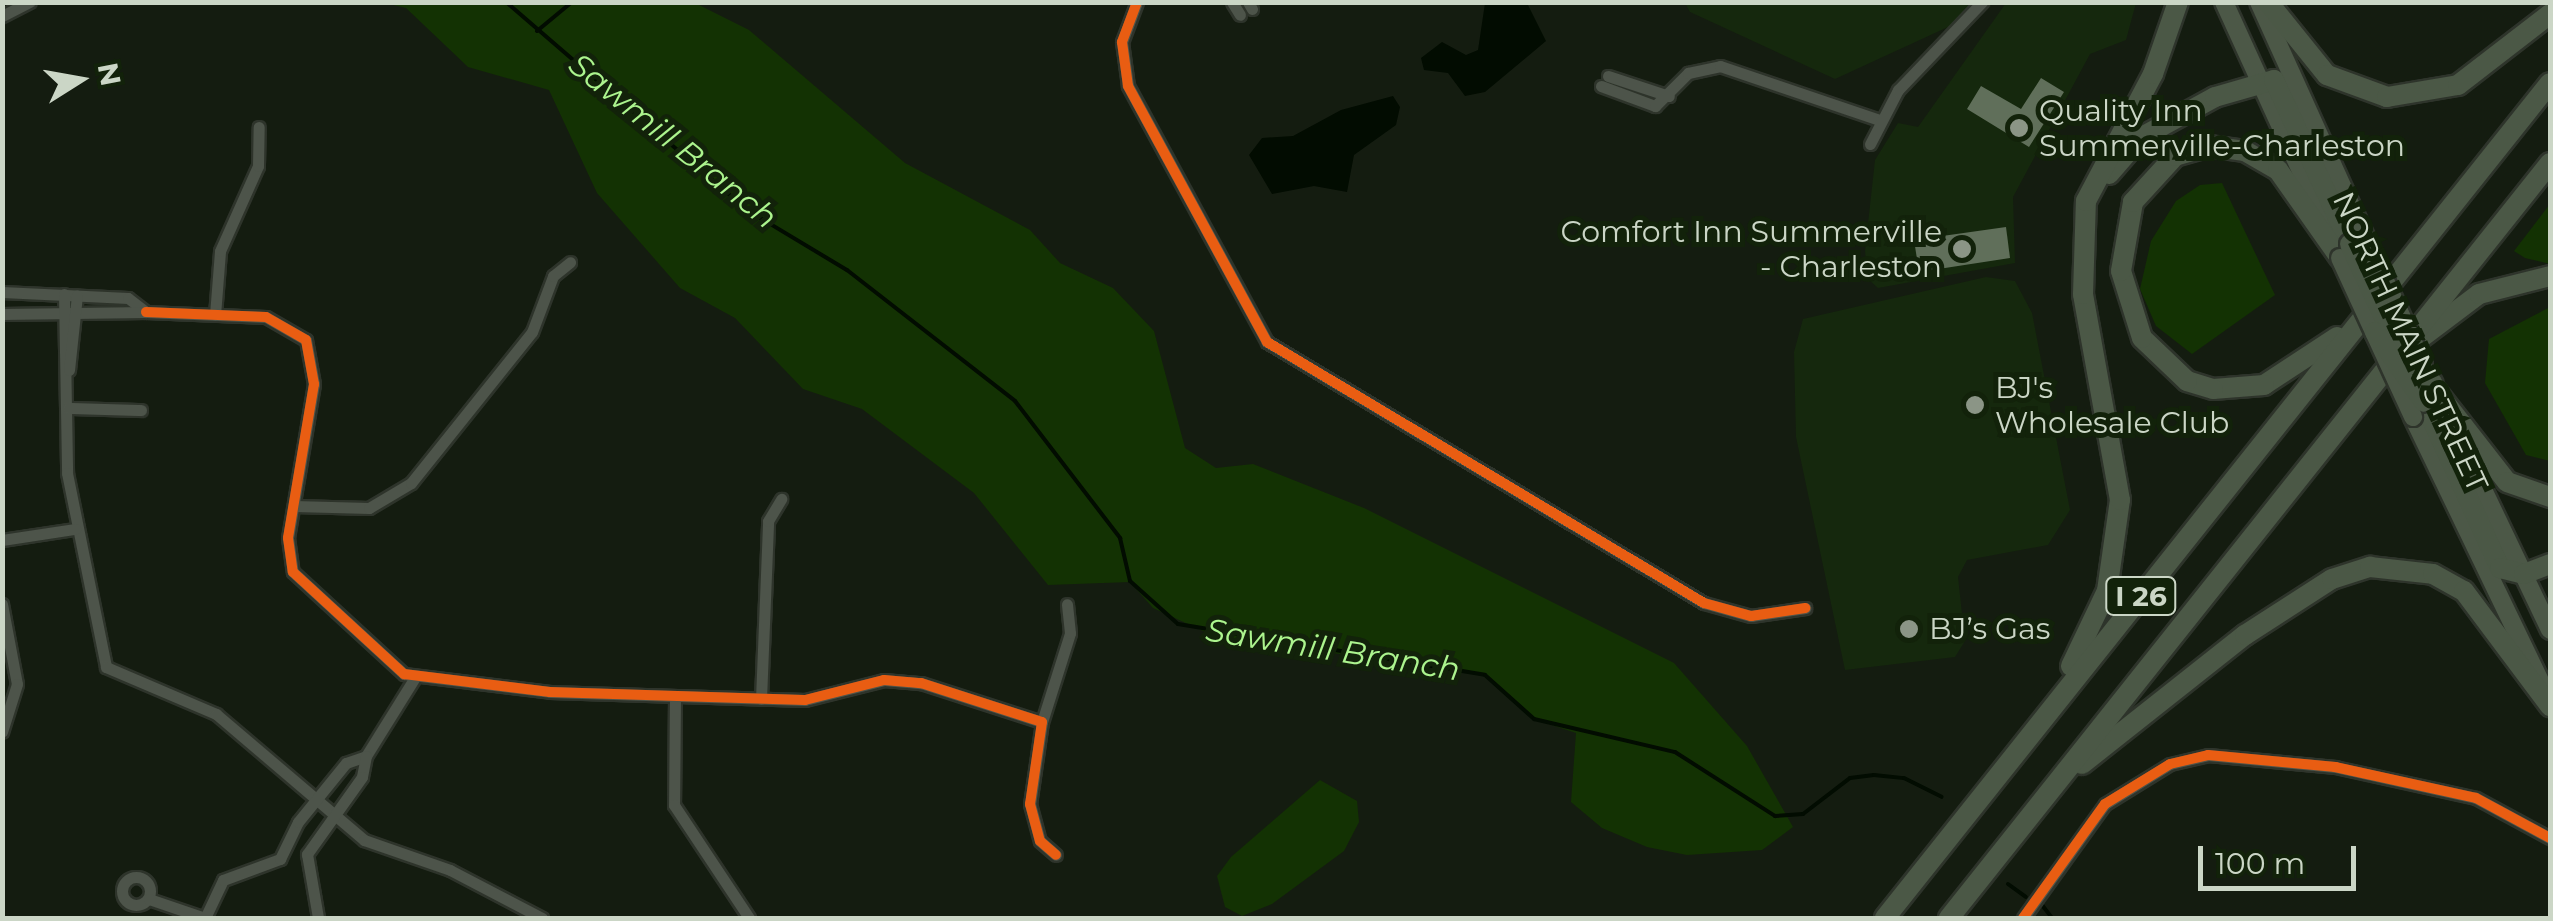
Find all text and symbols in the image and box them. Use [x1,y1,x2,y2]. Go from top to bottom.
north arrow [30,30,130,130]
water label: Sawmill Branch [561,45,785,237]
text: N [91,60,128,89]
place label: Quality Inn Summerville-Charleston [2039,93,2405,164]
marker: Quality Inn Summerville-Charleston [2008,117,2030,139]
street label: NORTH MAIN STREET [2325,187,2495,497]
place label: Comfort Inn Summerville - Charleston [1561,214,1942,284]
marker: Comfort Inn Summerville - Charleston [1951,238,1973,260]
place label: BJ's Wholesale Club [1995,370,2229,440]
marker: BJ's Wholesale Club [1964,394,1986,416]
road number: I 26 [2104,573,2178,619]
water label: Sawmill Branch [1203,611,1463,689]
place label: BJ’s Gas [1929,611,2050,647]
marker: BJ’s Gas [1898,618,1920,640]
scale bar [2203,826,2360,888]
text: 100 m [2215,845,2305,882]

